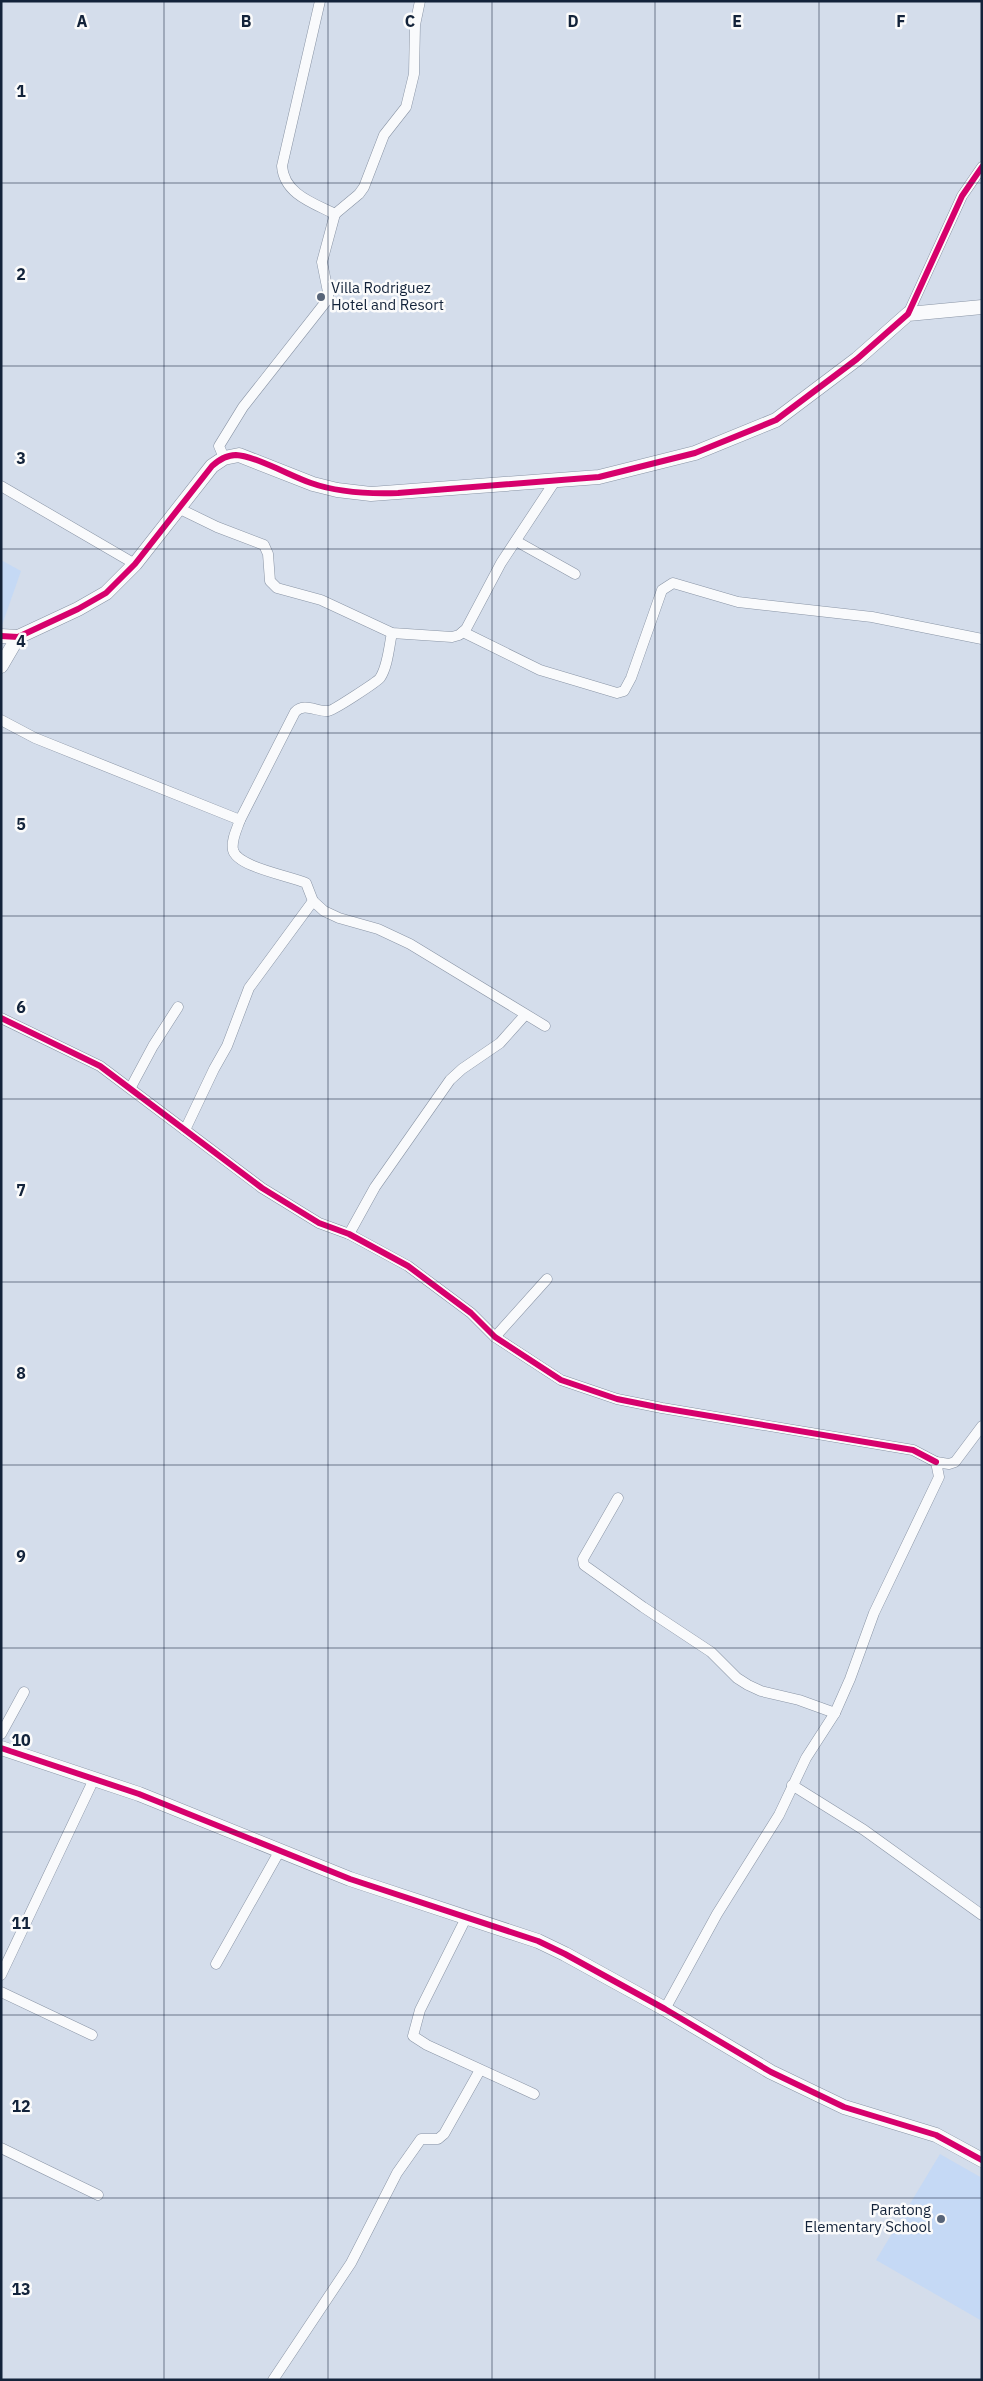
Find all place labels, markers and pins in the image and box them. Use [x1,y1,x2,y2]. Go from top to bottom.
place label: Villa Rodriguez Hotel and Resort [331,278,444,314]
marker: Villa Rodriguez Hotel and Resort [315,291,327,303]
place label: Paratong Elementary School [804,2200,931,2236]
marker: Paratong Elementary School [935,2213,947,2225]

